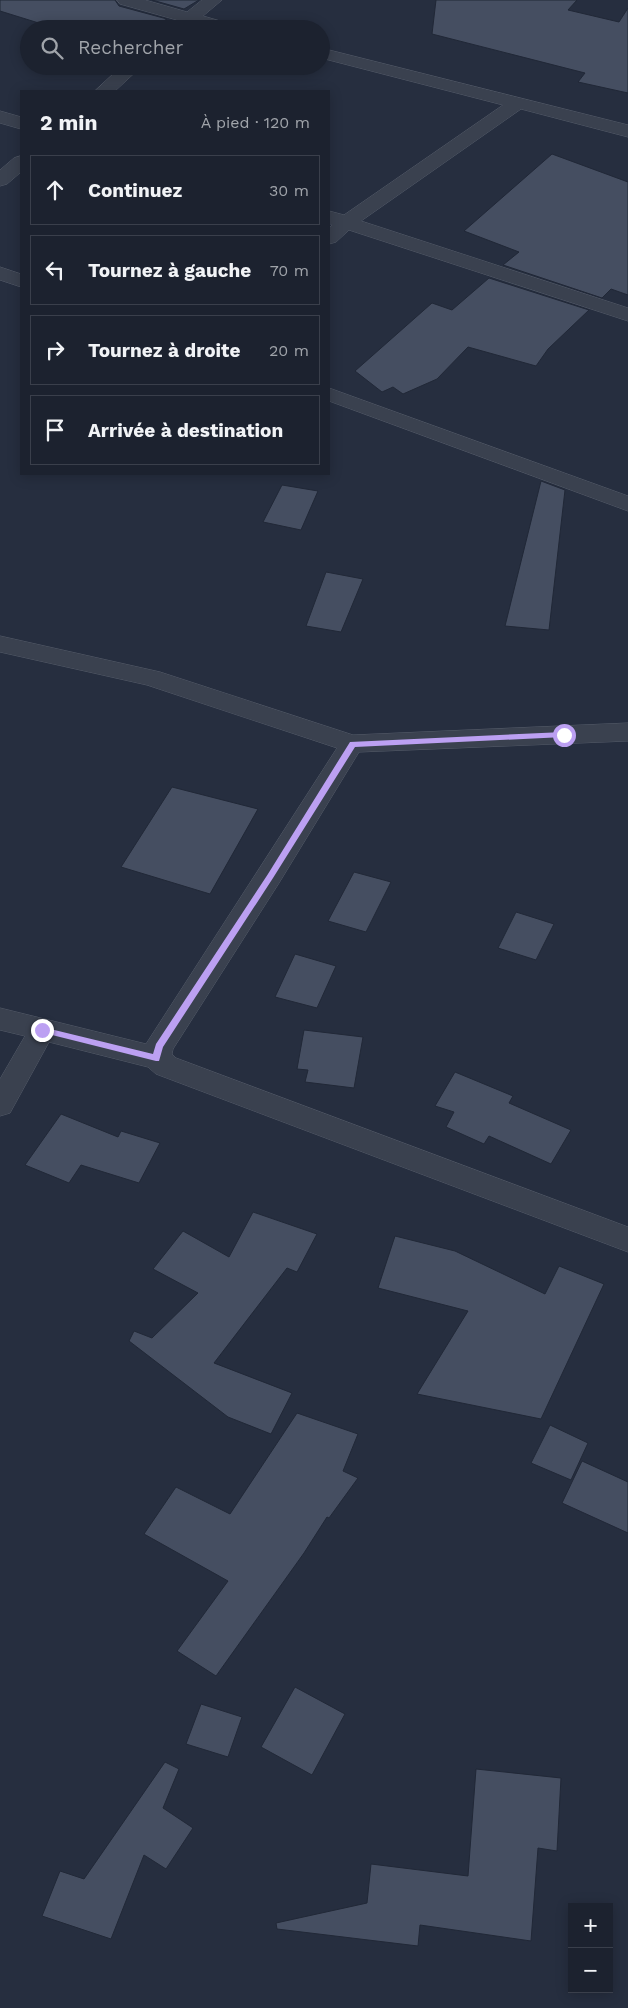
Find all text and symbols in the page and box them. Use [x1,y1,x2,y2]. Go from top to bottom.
search box [20,20,330,75]
icon: search [38,34,66,62]
text: Rechercher [78,36,183,59]
text: 2 min [40,110,97,135]
text: À pied · 120 m [201,113,310,132]
icon: ahead [41,176,69,204]
text: Continuez [88,179,182,202]
text: 30 m [269,181,309,200]
icon: left [41,256,69,284]
text: Tournez à gauche [88,259,251,282]
text: 70 m [270,261,309,280]
icon: right [41,336,69,364]
text: Tournez à droite [88,339,240,362]
text: 20 m [269,341,309,360]
icon: arrive [41,416,69,444]
text: Arrivée à destination [88,419,283,442]
route start [553,724,576,747]
route end [31,1019,54,1042]
map controls [568,1903,613,1993]
button: + [568,1903,613,1948]
button: − [568,1948,613,1993]

